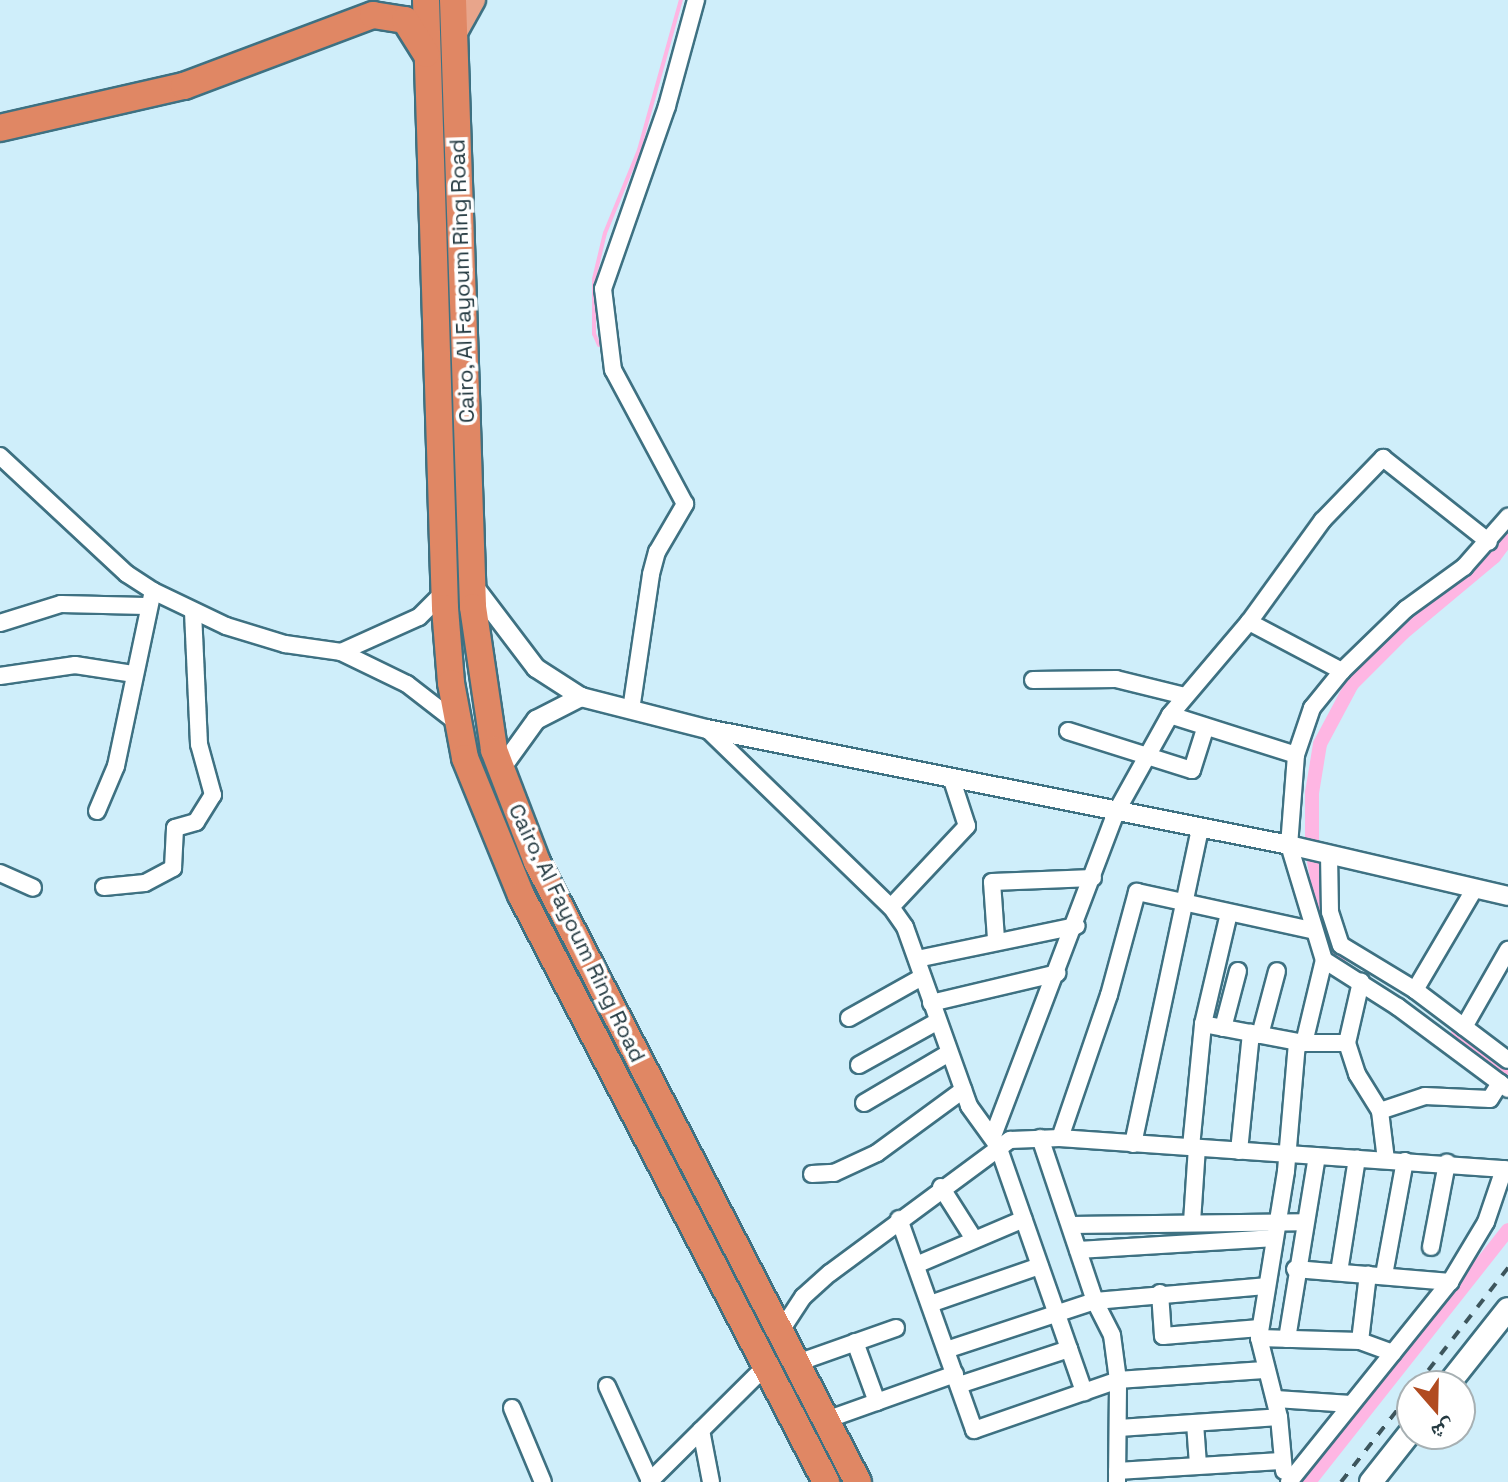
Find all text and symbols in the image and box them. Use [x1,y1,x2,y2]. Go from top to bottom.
street label: Cairo, Al Fayoum Ring Road [444,138,480,424]
street label: Cairo, Al Fayoum Ring Road [503,799,651,1067]
north arrow [1396,1370,1476,1450]
text: ش [1428,1414,1459,1448]

